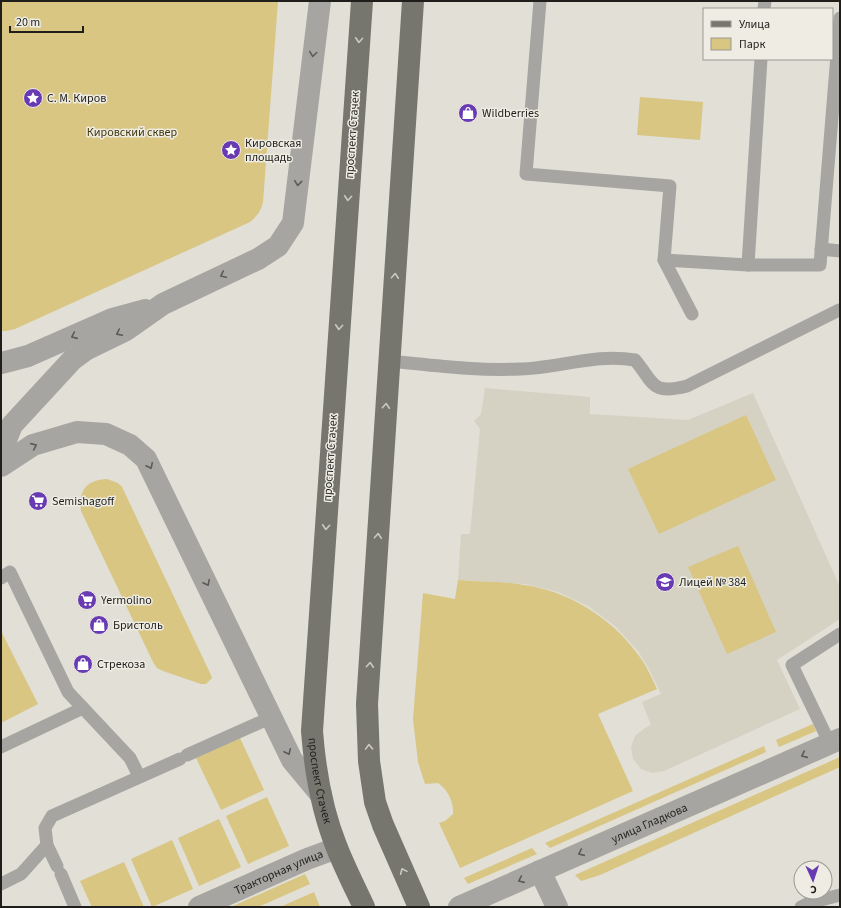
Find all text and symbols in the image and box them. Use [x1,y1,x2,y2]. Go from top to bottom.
scale bar [10,8,83,34]
legend [703,8,833,60]
text: 20 m [16,14,40,31]
text: Улица [739,16,770,33]
text: Парк [739,36,765,53]
one-way arrow [354,37,363,43]
one-way arrow [309,50,318,57]
place icon: С. М. Киров [22,87,44,109]
place label: С. М. Киров [47,90,106,107]
street label: проспект Стачек [341,91,364,179]
shop icon: Wildberries [457,102,479,124]
place label: Wildberries [482,105,539,122]
park label: Кировский сквер [87,124,178,141]
place label: Кировская площадь [245,135,302,166]
place icon: Кировская площадь [220,139,242,161]
one-way arrow [294,180,303,186]
one-way arrow [344,195,353,201]
one-way arrow [220,270,228,278]
one-way arrow [390,273,399,279]
one-way arrow [335,324,344,330]
one-way arrow [116,329,123,336]
one-way arrow [70,331,78,339]
one-way arrow [382,403,391,409]
street label: проспект Стачек [319,414,342,502]
one-way arrow [30,443,37,451]
one-way arrow [145,462,152,469]
supermarket icon: Semishagoff [27,490,49,512]
place label: Semishagoff [52,493,115,510]
one-way arrow [321,524,330,530]
one-way arrow [374,533,383,539]
school or university icon: Лицей № 384 [654,571,676,593]
place label: Лицей № 384 [679,574,746,591]
one-way arrow [202,579,210,586]
supermarket icon: Yermolino [76,589,98,611]
place label: Yermolino [100,592,152,609]
shop icon: Бристоль [88,614,110,636]
place label: Бристоль [113,617,163,634]
shop icon: Стрекоза [72,653,94,675]
place label: Стрекоза [97,656,145,673]
one-way arrow [365,662,374,668]
street label: проспект Стачек [304,737,336,826]
one-way arrow [365,744,373,750]
one-way arrow [283,748,291,755]
one-way arrow [801,750,809,758]
street label: улица Гладкова [609,799,690,848]
street label: Тракторная улица [232,846,326,899]
one-way arrow [577,849,584,857]
north arrow [793,860,833,900]
one-way arrow [400,868,408,876]
one-way arrow [517,875,525,883]
text: С [809,882,817,897]

